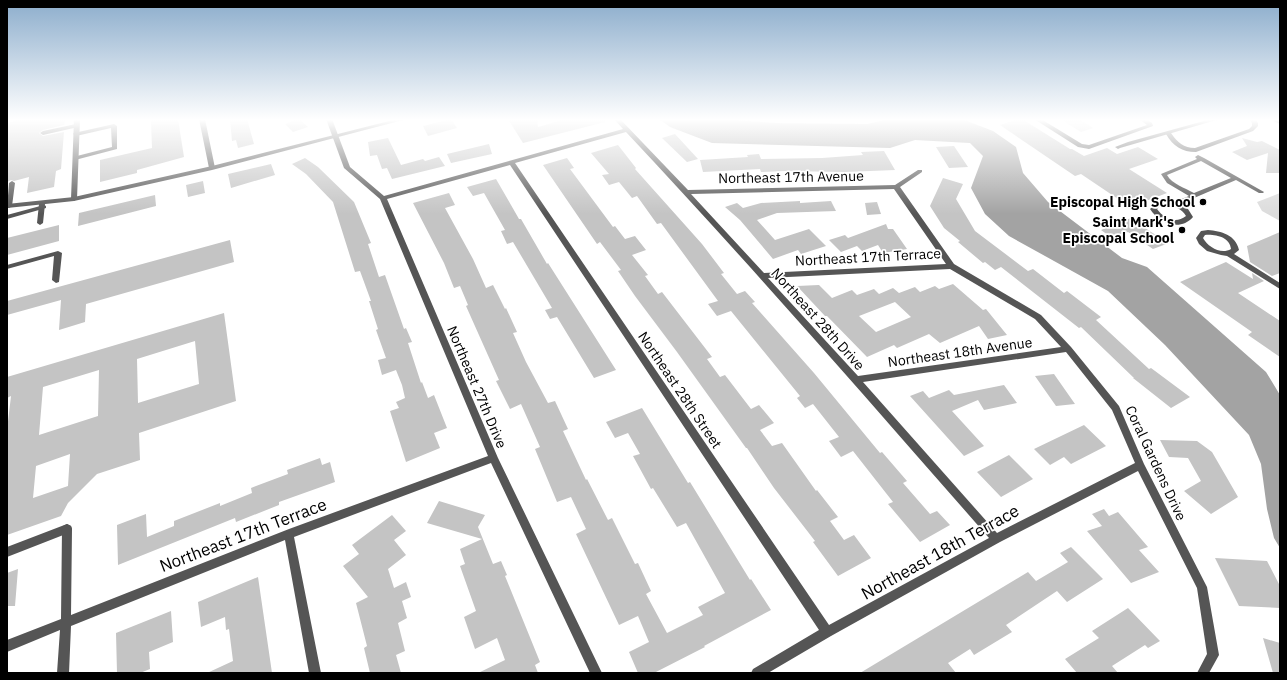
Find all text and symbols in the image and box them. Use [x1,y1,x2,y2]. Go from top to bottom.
street label: Northeast 17th Avenue [718,167,864,187]
place label: Episcopal High School [1050,193,1195,211]
marker: Episcopal High School [1198,197,1208,207]
place label: Saint Mark's Episcopal School [1062,213,1174,247]
marker: Saint Mark's Episcopal School [1177,225,1187,235]
street label: Northeast 17th Terrace [795,244,942,270]
street label: Northeast 28th Drive [767,264,869,374]
street label: Northeast 27th Drive [443,323,511,451]
street label: Northeast 28th Street [634,328,726,452]
street label: Northeast 18th Avenue [887,333,1034,371]
street label: Coral Gardens Drive [1121,403,1191,524]
street label: Northeast 17th Terrace [156,493,330,577]
street label: Northeast 18th Terrace [857,499,1023,605]

